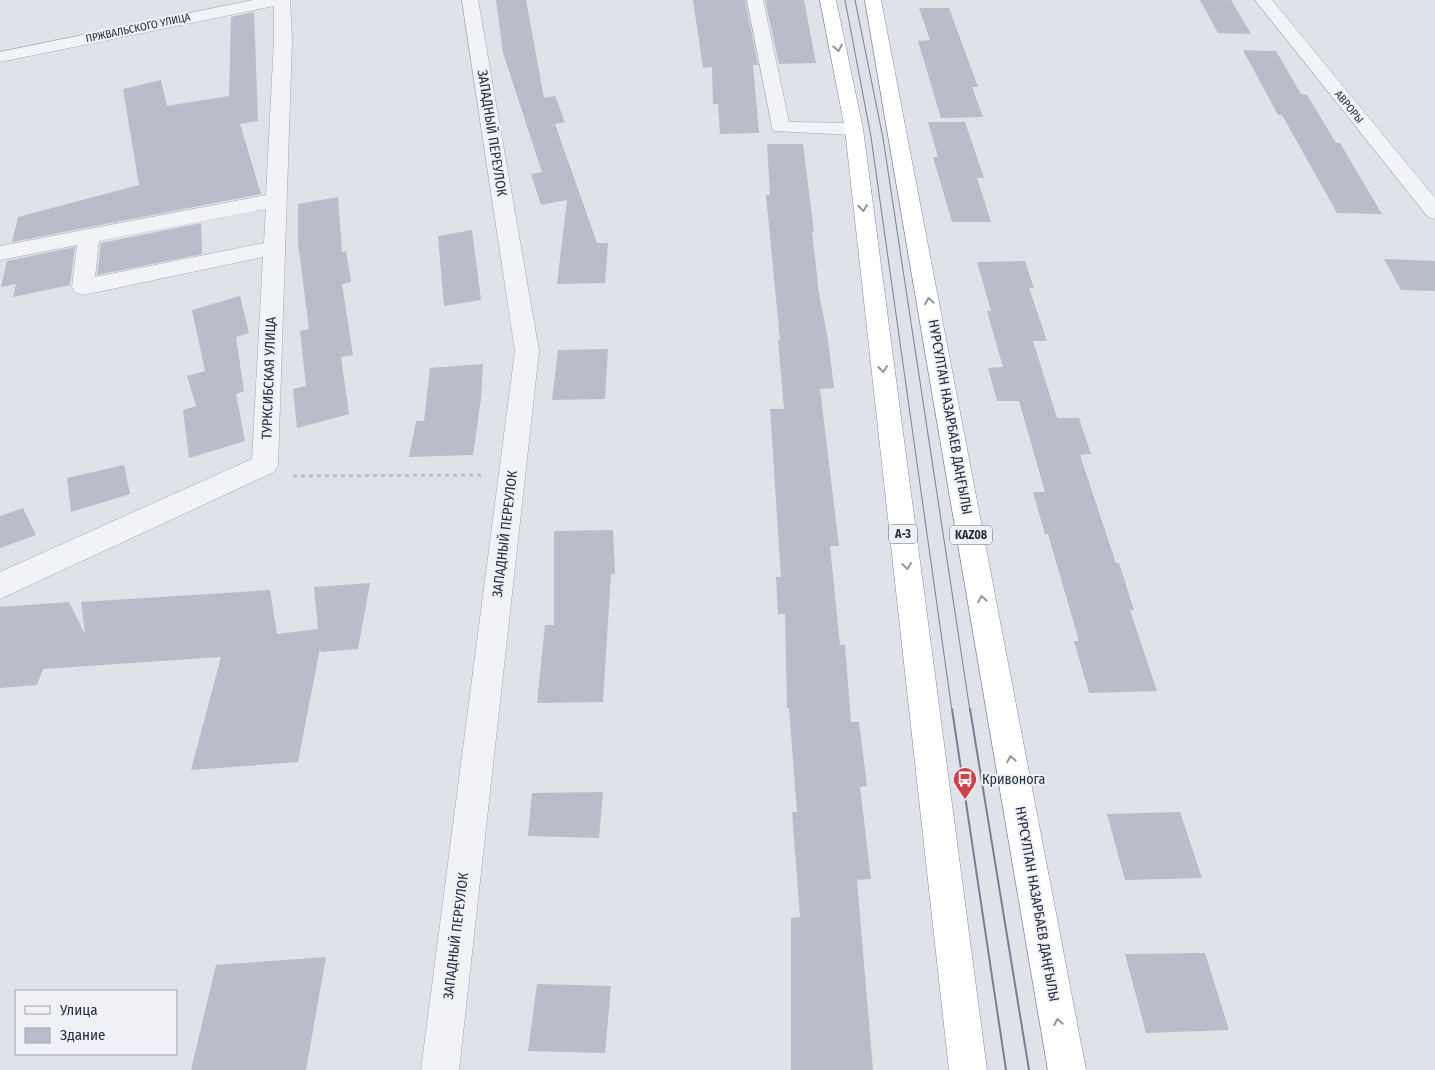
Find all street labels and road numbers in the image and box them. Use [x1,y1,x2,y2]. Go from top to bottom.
street label: ПРЖВАЛЬСКОГО УЛИЦА [84,10,192,45]
street label: ЗАПАДНЫЙ ПЕРЕУЛОК [474,68,510,198]
street label: АВРОРЫ [1332,88,1366,126]
street label: ТУРКСИБСКАЯ УЛИЦА [258,316,280,440]
street label: НҰРСҰЛТАН НАЗАРБАЕВ ДАҢҒЫЛЫ [924,318,976,516]
street label: ЗАПАДНЫЙ ПЕРЕУЛОК [489,469,521,599]
road number: А-3 [889,524,917,544]
road number: KAZ08 [950,526,992,544]
street label: НҰРСҰЛТАН НАЗАРБАЕВ ДАҢҒЫЛЫ [1011,805,1063,1003]
street label: ЗАПАДНЫЙ ПЕРЕУЛОК [440,871,472,1001]

